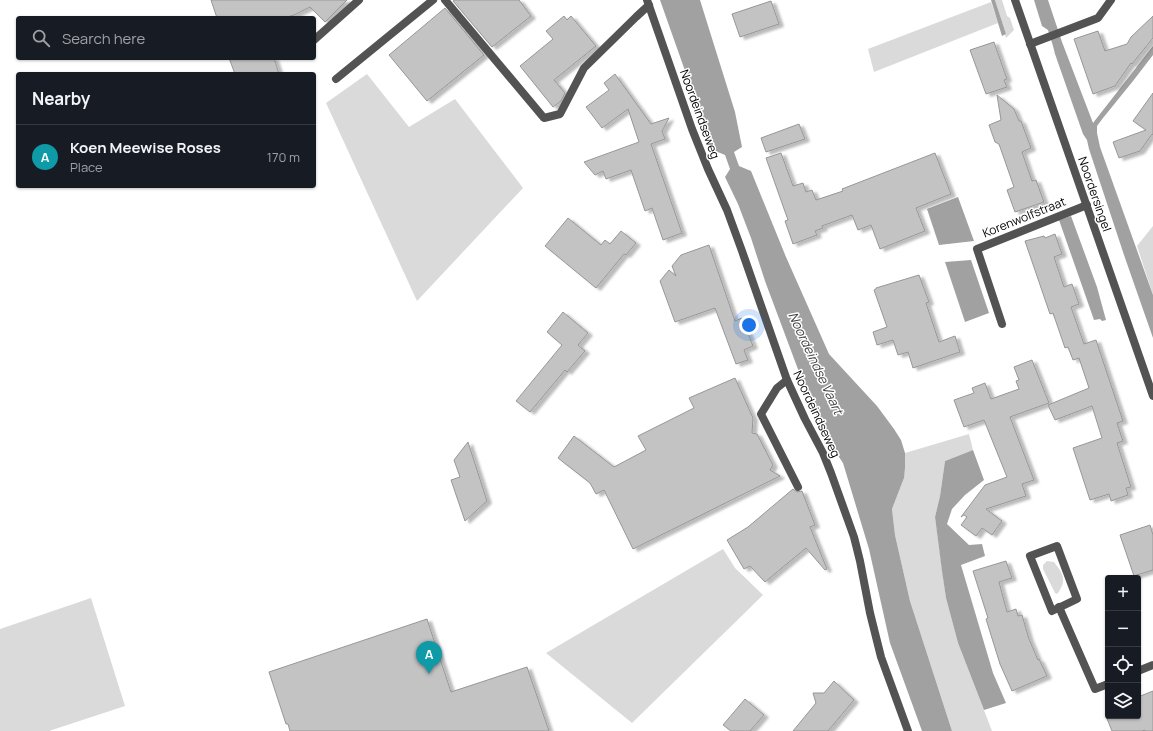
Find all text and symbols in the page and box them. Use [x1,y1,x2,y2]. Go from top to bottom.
search box [16,16,316,60]
icon: search [30,27,52,49]
text: Search here [62,28,145,49]
street label: Noordeindseweg [676,67,724,161]
text: Nearby [32,87,90,110]
text: Koen Meewise Roses [70,137,221,158]
text: A [41,148,49,166]
text: 170 m [267,148,300,166]
street label: Noordersingel [1074,154,1116,234]
text: Place [70,158,103,176]
street label: Korenwolfstraat [980,192,1068,241]
water label: Noordeindse Vaart [784,309,848,419]
your location [739,315,759,335]
street label: Noordeindseweg [789,368,845,460]
map controls [1105,575,1141,719]
button: + [1105,575,1141,611]
button: − [1105,611,1141,647]
pin: A [416,641,442,674]
button: locate [1105,647,1141,683]
button: layers [1105,683,1141,719]

